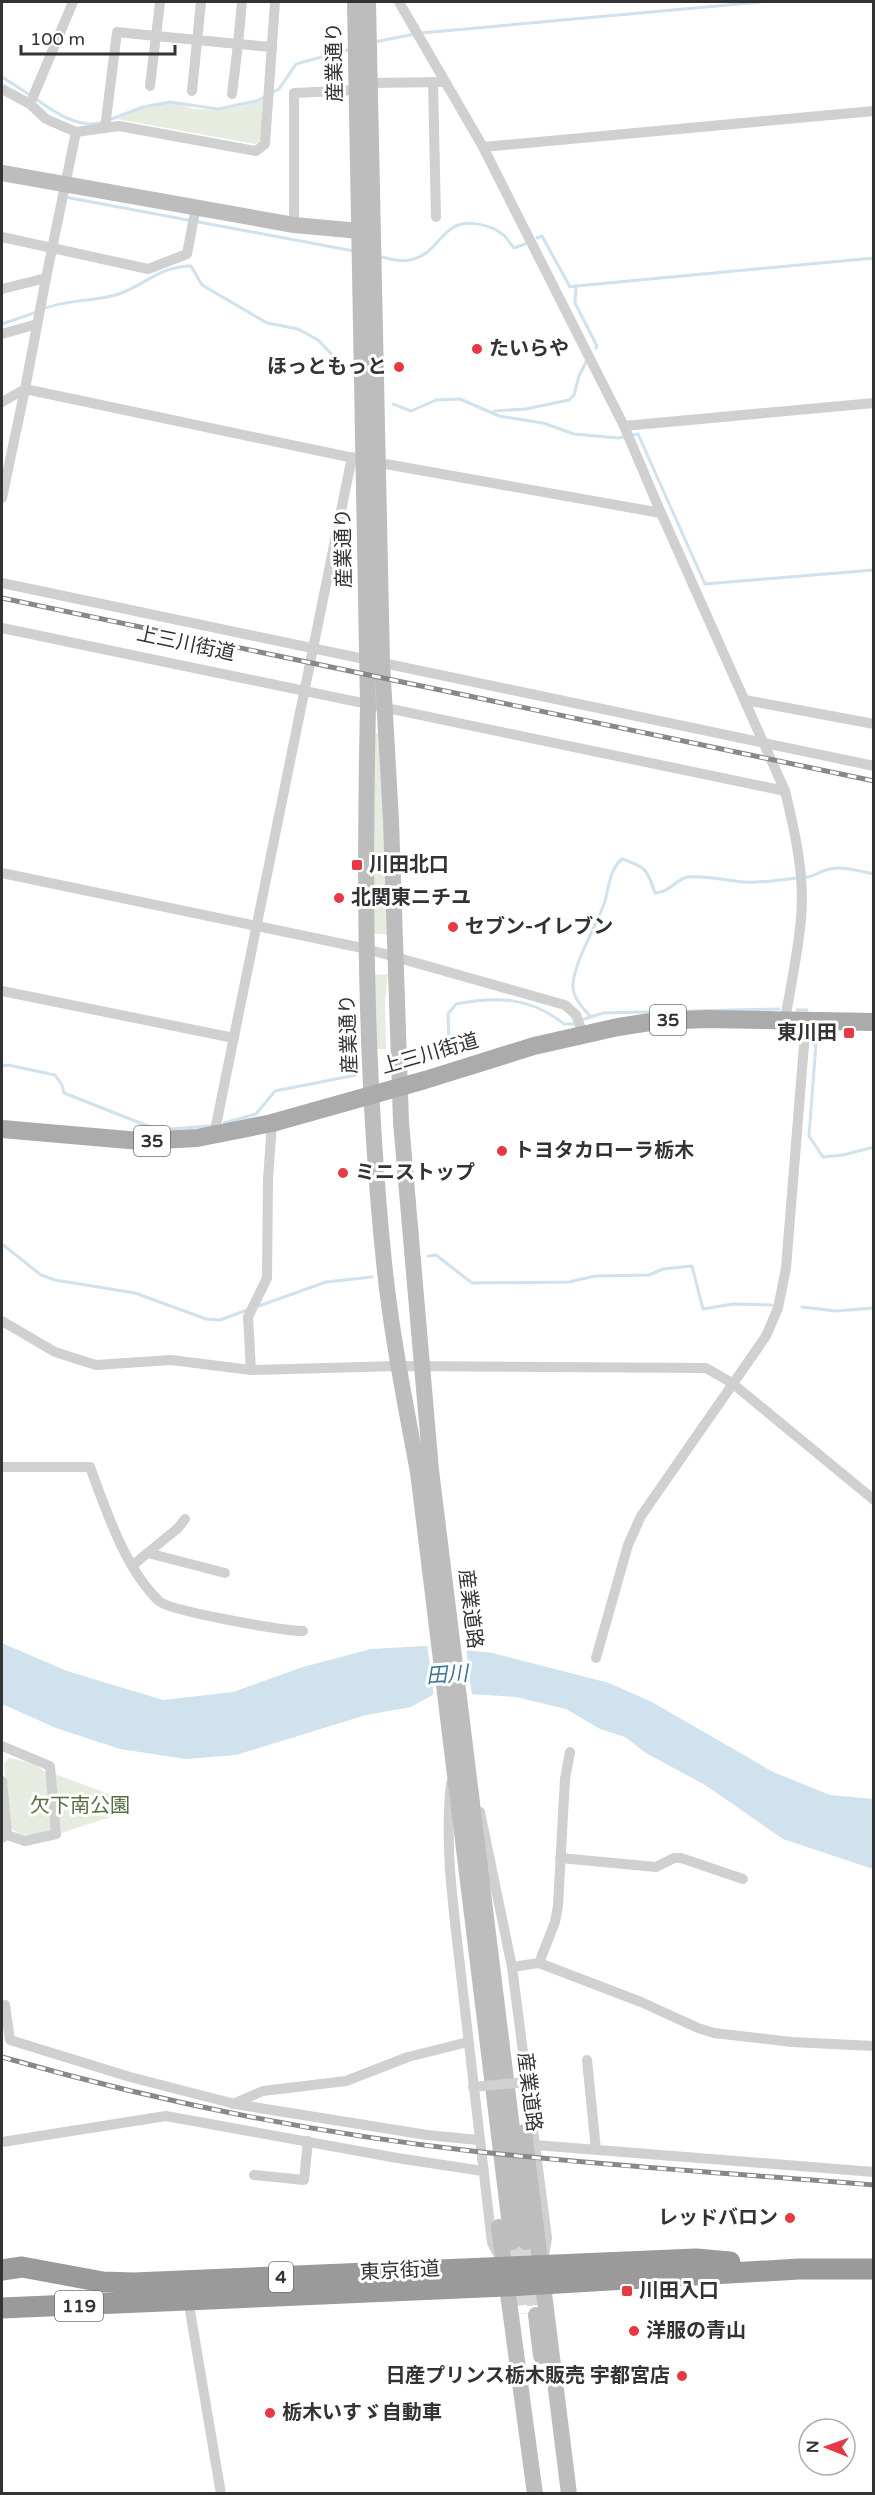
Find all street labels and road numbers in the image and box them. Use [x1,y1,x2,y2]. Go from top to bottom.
street label: 産業通り [322,22,348,102]
street label: 産業通り [331,508,357,588]
street label: 上三川街道 [135,622,237,666]
street label: 産業通り [336,994,362,1074]
road number: 35 [650,1005,686,1035]
street label: 上三川街道 [379,1029,481,1079]
road number: 35 [134,1126,170,1156]
street label: 産業道路 [453,1568,487,1650]
street label: 産業道路 [512,2051,546,2133]
street label: 東京街道 [359,2257,441,2285]
road number: 4 [269,2262,293,2292]
road number: 119 [55,2291,103,2321]

